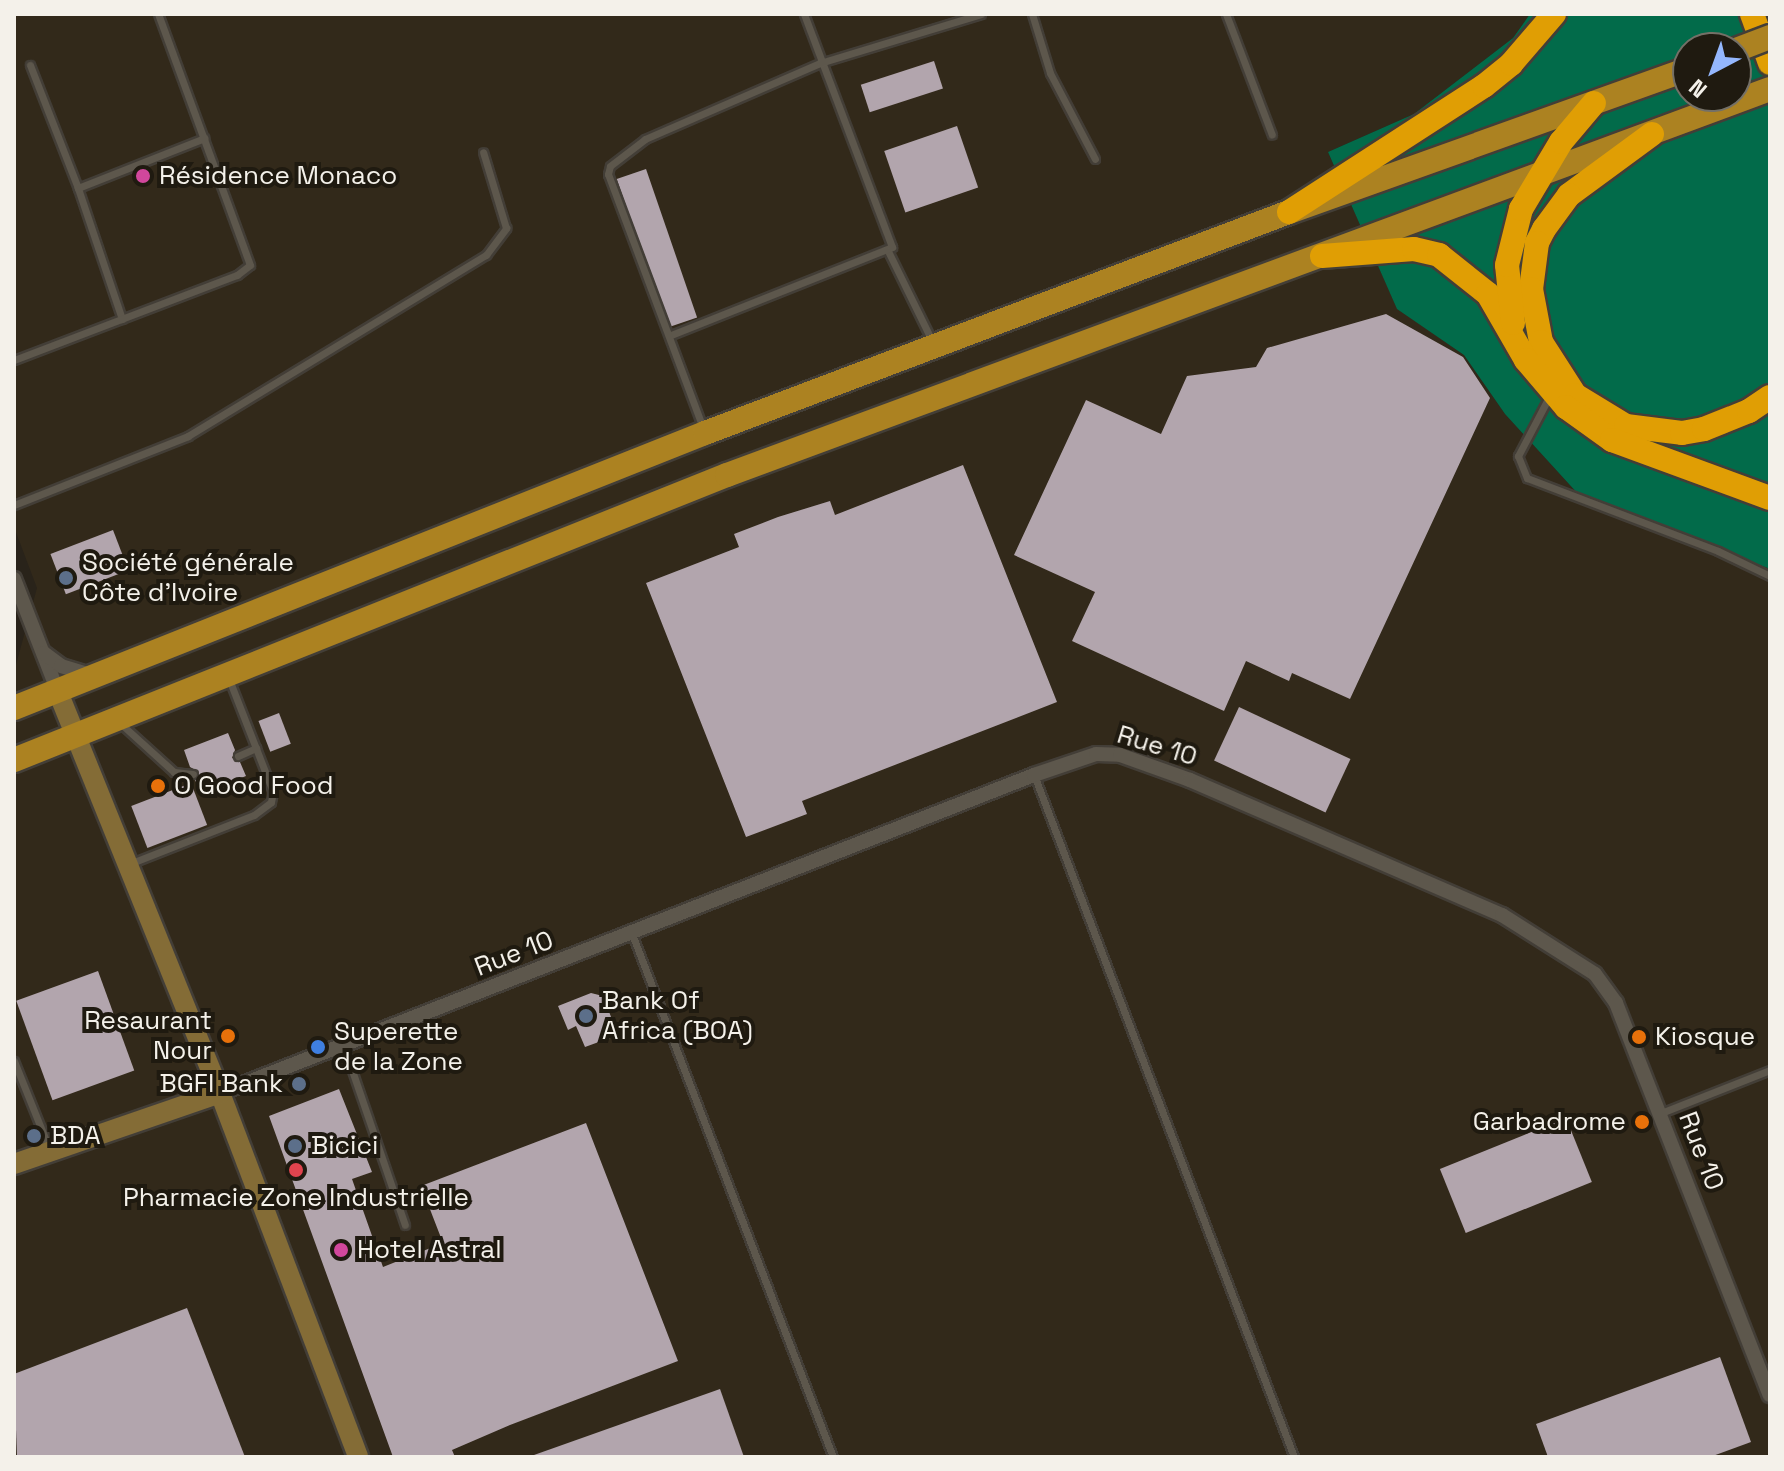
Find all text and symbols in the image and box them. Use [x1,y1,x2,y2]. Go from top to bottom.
north arrow [1672,32,1752,112]
text: N [1683,73,1712,104]
place label: Résidence Monaco [159,160,397,192]
marker: Résidence Monaco [134,167,152,185]
place label: Société générale Côte d’Ivoire [82,547,294,608]
marker: Société générale Côte d’Ivoire [57,569,75,587]
street label: Rue 10 [1113,719,1201,773]
place label: O Good Food [174,770,334,802]
marker: O Good Food [149,777,167,795]
street label: Rue 10 [470,925,558,983]
place label: Bank Of Africa (BOA) [602,985,753,1046]
place label: Resaurant Nour [84,1005,212,1066]
marker: Bank Of Africa (BOA) [577,1007,595,1025]
place label: Superette de la Zone [334,1016,463,1078]
place label: Kiosque [1655,1021,1755,1053]
marker: Resaurant Nour [219,1027,237,1045]
marker: Kiosque [1630,1028,1648,1046]
marker: Superette de la Zone [309,1038,327,1056]
place label: BGFI Bank [160,1068,283,1100]
marker: BGFI Bank [290,1075,308,1093]
place label: Garbadrome [1473,1106,1626,1138]
street label: Rue 10 [1672,1107,1730,1195]
marker: Garbadrome [1633,1113,1651,1131]
place label: BDA [50,1120,101,1152]
marker: BDA [25,1127,43,1145]
place label: Bicici [311,1130,378,1162]
marker: Bicici [286,1137,304,1155]
marker: Pharmacie Zone Industrielle [287,1161,305,1179]
place label: Pharmacie Zone Industrielle [123,1182,469,1214]
place label: Hotel Astral [357,1234,502,1266]
marker: Hotel Astral [332,1241,350,1259]

